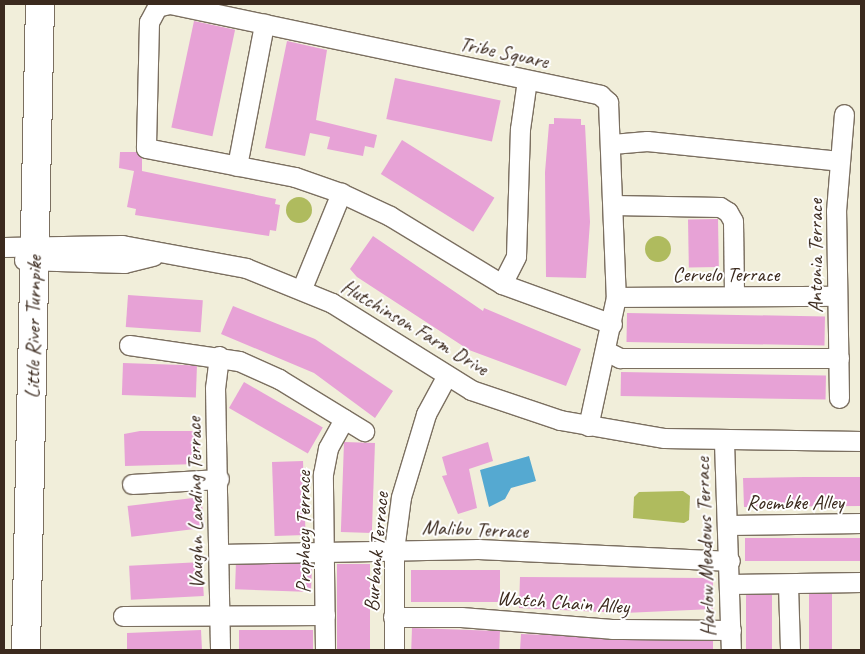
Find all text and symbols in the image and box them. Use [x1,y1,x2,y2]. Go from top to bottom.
street label: Tribe Square [458,30,550,74]
street label: Antonia Terrace [802,199,828,313]
street label: Little River Turnpike [19,255,47,399]
street label: Cervelo Terrace [673,261,779,287]
street label: Hutchinson Farm Drive [337,273,493,381]
street label: Vaughn Landing Terrace [181,417,209,589]
street label: Harlow Meadows Terrace [689,458,721,636]
street label: Prophecy Terrace [290,471,316,593]
street label: Roembke Alley [746,489,844,515]
street label: Burbank Terrace [358,492,394,612]
street label: Malibu Terrace [421,515,529,543]
street label: Watch Chain Alley [496,585,630,619]

